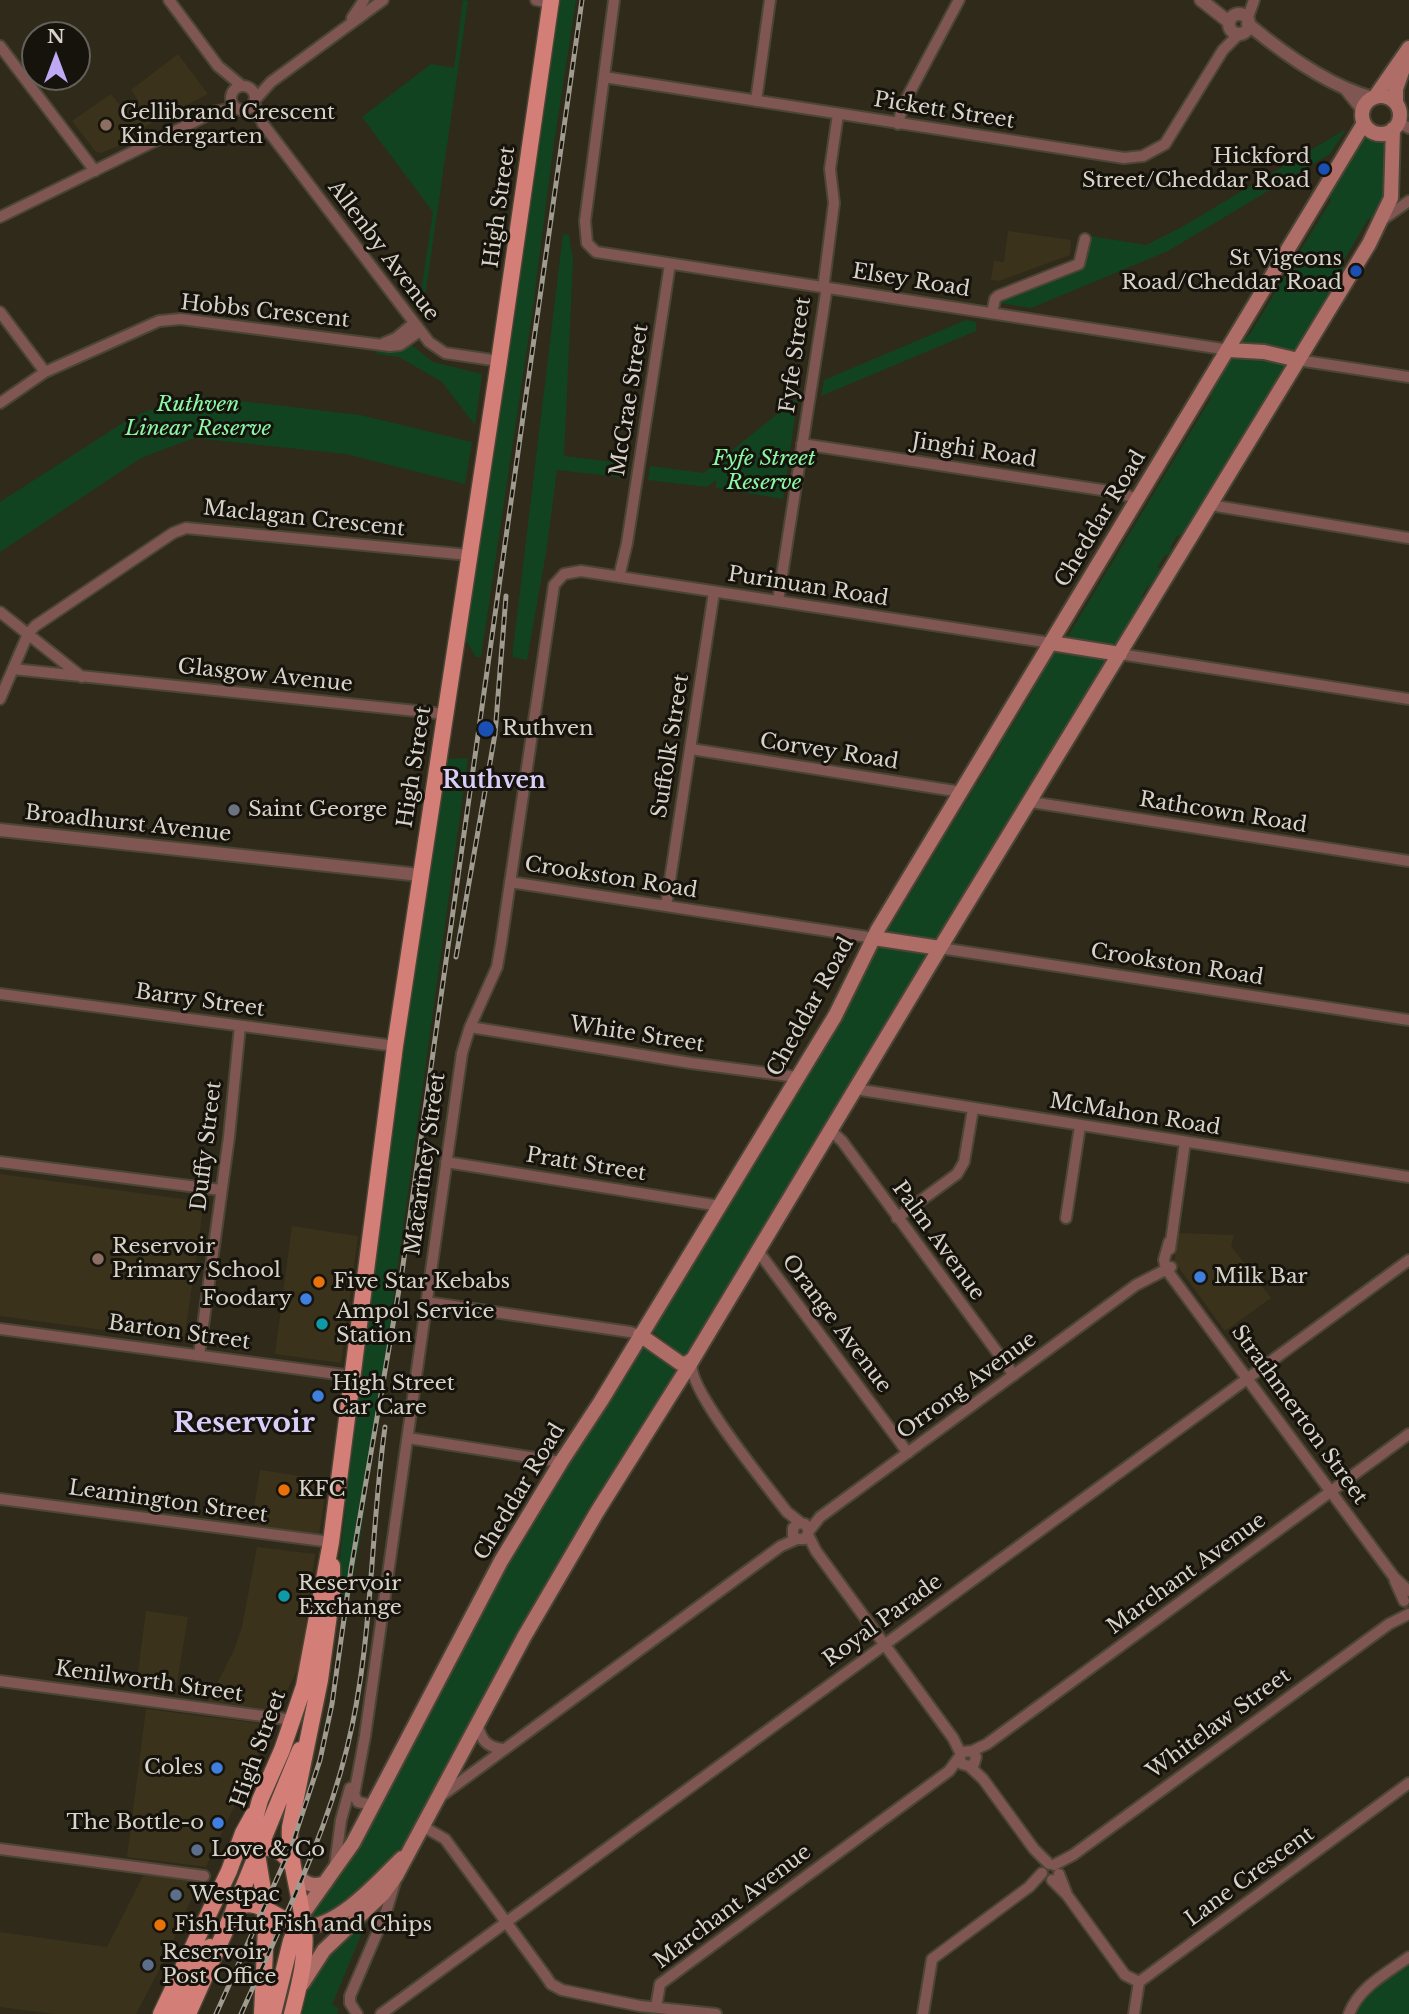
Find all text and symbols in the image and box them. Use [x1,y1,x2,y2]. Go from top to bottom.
north arrow [21,21,91,91]
text: N [47,25,65,48]
street label: Pickett Street [872,87,1016,135]
place label: Gellibrand Crescent Kindergarten [120,100,335,150]
marker: Gellibrand Crescent Kindergarten [98,117,114,133]
street label: High Street [479,144,521,270]
place label: Hickford Street/Cheddar Road [1082,144,1310,194]
marker: Hickford Street/Cheddar Road [1316,161,1332,177]
street label: Allenby Avenue [322,176,444,326]
place label: St Vigeons Road/Cheddar Road [1121,246,1342,296]
street label: Elsey Road [850,259,972,303]
marker: St Vigeons Road/Cheddar Road [1348,263,1364,279]
street label: Hobbs Crescent [179,291,351,333]
street label: Fyfe Street [775,295,817,415]
street label: McCrae Street [606,322,654,478]
park label: Ruthven Linear Reserve [125,392,271,442]
street label: Jinghi Road [910,429,1038,473]
park label: Fyfe Street Reserve [713,446,815,496]
street label: Cheddar Road [1050,446,1152,592]
street label: Maclagan Crescent [202,496,406,542]
street label: Purinuan Road [726,562,890,612]
street label: Glasgow Avenue [176,654,354,698]
street label: Suffolk Street [647,672,695,820]
street label: High Street [393,704,437,830]
place label: Ruthven [502,716,593,742]
marker: Ruthven [476,719,496,739]
street label: Corvey Road [758,729,900,775]
district label: Ruthven [442,768,546,796]
street label: Rathcown Road [1137,787,1309,839]
place label: Saint George [248,797,387,823]
street label: Broadhurst Avenue [24,801,232,847]
marker: Saint George [226,802,242,818]
street label: Crookston Road [523,852,699,904]
street label: Cheddar Road [762,933,860,1081]
street label: Crookston Road [1089,939,1265,991]
street label: Barry Street [134,979,266,1023]
street label: White Street [568,1012,706,1058]
street label: Macartney Street [401,1071,451,1257]
street label: Duffy Street [187,1080,227,1212]
street label: McMahon Road [1048,1089,1222,1141]
street label: Pratt Street [524,1143,648,1187]
street label: Palm Avenue [886,1176,990,1306]
place label: Reservoir Primary School [112,1234,281,1284]
street label: Orange Avenue [776,1250,896,1398]
marker: Reservoir Primary School [90,1251,106,1267]
place label: Milk Bar [1214,1264,1308,1290]
place label: Five Star Kebabs [333,1269,510,1295]
marker: Milk Bar [1192,1269,1208,1285]
marker: Five Star Kebabs [311,1274,327,1290]
place label: Foodary [202,1286,292,1312]
marker: Foodary [298,1291,314,1307]
place label: Ampol Service Station [336,1299,494,1349]
street label: Barton Street [106,1311,252,1355]
marker: Ampol Service Station [314,1316,330,1332]
street label: Strathmerton Street [1226,1320,1372,1510]
street label: Orrong Avenue [892,1327,1042,1445]
place label: High Street Car Care [332,1371,455,1421]
marker: High Street Car Care [310,1388,326,1404]
district label: Reservoir [173,1407,315,1441]
street label: Cheddar Road [469,1419,571,1565]
street label: Leamington Street [67,1476,269,1528]
place label: KFC [298,1477,345,1503]
marker: KFC [276,1482,292,1498]
street label: Marchant Avenue [1103,1508,1271,1640]
street label: Royal Parade [819,1569,947,1673]
place label: Reservoir Exchange [298,1571,402,1621]
marker: Reservoir Exchange [276,1588,292,1604]
street label: Kenilworth Street [54,1656,244,1708]
street label: Whitelaw Street [1142,1663,1296,1785]
street label: High Street [226,1687,292,1811]
place label: Coles [144,1755,203,1781]
marker: Coles [209,1760,225,1776]
place label: The Bottle-o [67,1810,204,1836]
marker: The Bottle-o [210,1815,226,1831]
street label: Lane Crescent [1181,1822,1319,1932]
place label: Love & Co [211,1837,325,1863]
street label: Marchant Avenue [650,1840,816,1974]
marker: Love & Co [189,1842,205,1858]
place label: Westpac [190,1882,280,1908]
marker: Westpac [168,1887,184,1903]
place label: Fish Hut Fish and Chips [174,1912,432,1938]
marker: Fish Hut Fish and Chips [152,1917,168,1933]
place label: Reservoir Post Office [162,1940,277,1990]
marker: Reservoir Post Office [140,1957,156,1973]

